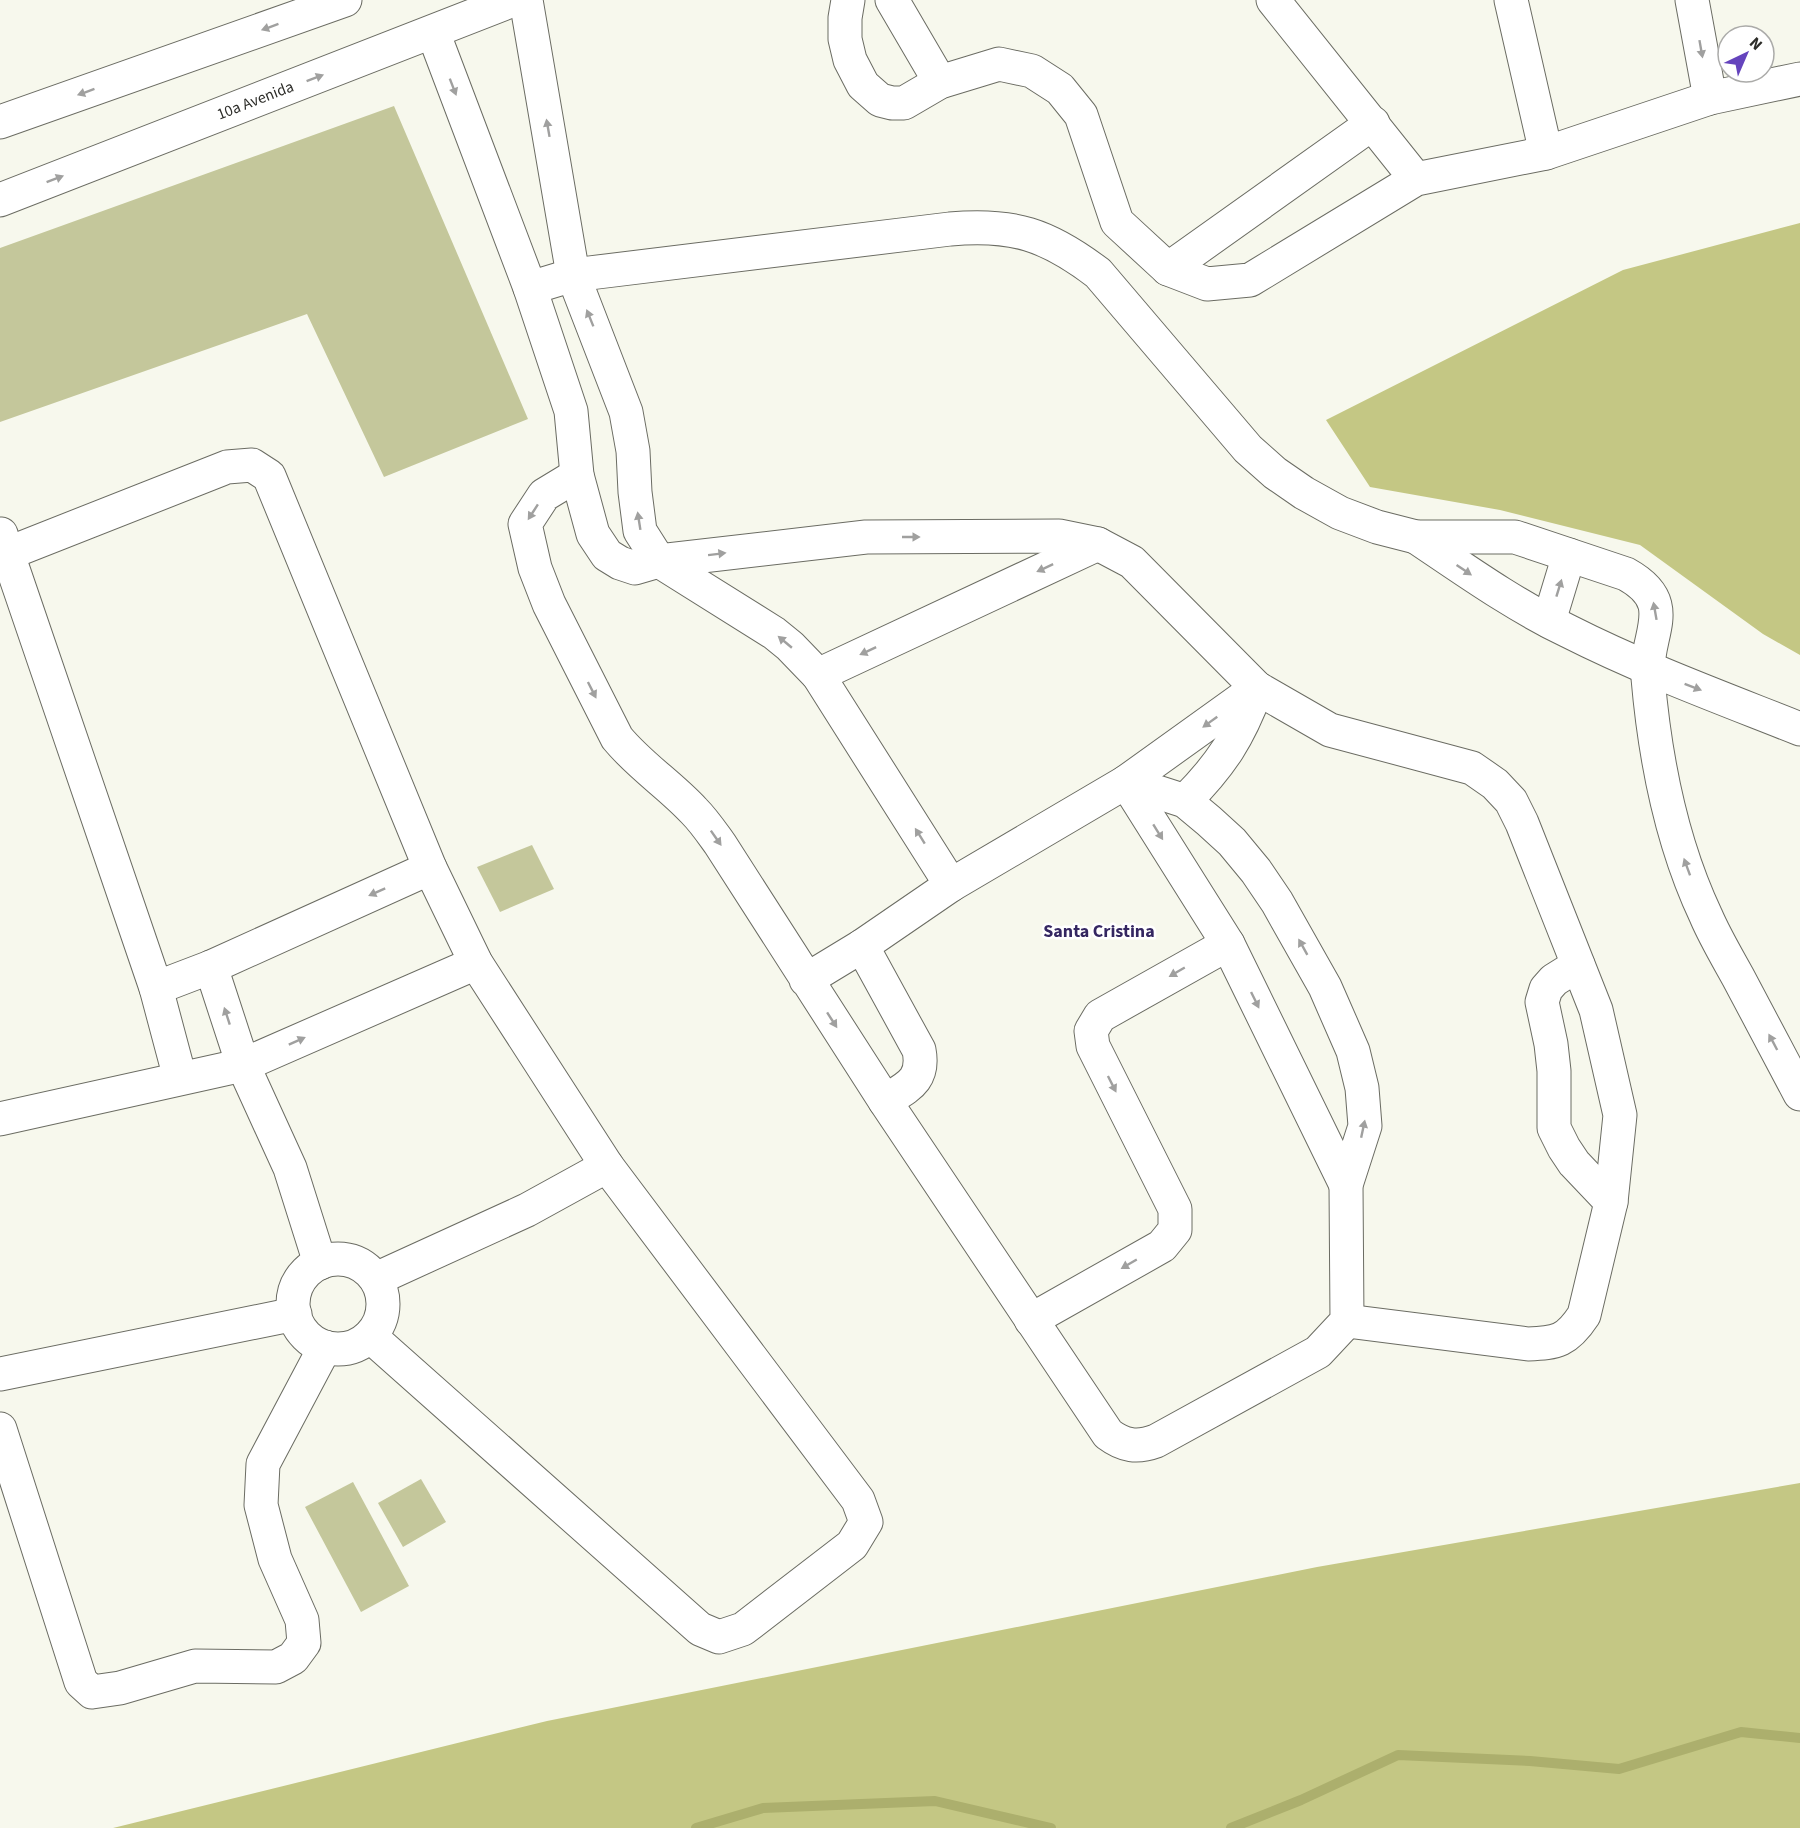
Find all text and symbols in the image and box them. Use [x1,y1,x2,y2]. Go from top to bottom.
one-way arrow [261,22,279,32]
north arrow [1716,24,1776,84]
text: N [1744,32,1767,56]
one-way arrow [1697,40,1706,59]
one-way arrow [306,73,324,83]
street label: 10a Avenida [214,76,297,125]
one-way arrow [449,78,459,96]
one-way arrow [77,87,95,97]
one-way arrow [543,119,552,138]
one-way arrow [46,174,64,184]
one-way arrow [585,309,594,327]
one-way arrow [527,503,539,519]
one-way arrow [634,512,643,531]
one-way arrow [902,532,921,542]
one-way arrow [708,549,727,559]
one-way arrow [1036,564,1053,573]
one-way arrow [1456,564,1472,576]
one-way arrow [1555,579,1564,597]
one-way arrow [1650,602,1659,621]
one-way arrow [778,636,793,649]
one-way arrow [860,647,877,656]
one-way arrow [587,681,597,699]
one-way arrow [1685,682,1703,692]
one-way arrow [1202,716,1218,728]
one-way arrow [1152,824,1163,840]
one-way arrow [915,828,926,844]
one-way arrow [710,830,721,846]
one-way arrow [1681,858,1691,876]
one-way arrow [368,887,386,897]
district label: Santa Cristina [1043,919,1155,944]
one-way arrow [1298,939,1308,956]
one-way arrow [1169,967,1185,978]
one-way arrow [1250,991,1260,1009]
one-way arrow [222,1007,231,1025]
one-way arrow [826,1012,837,1028]
one-way arrow [1768,1033,1778,1051]
one-way arrow [288,1037,305,1046]
one-way arrow [1108,1076,1117,1093]
one-way arrow [1359,1119,1368,1138]
one-way arrow [1121,1259,1137,1270]

